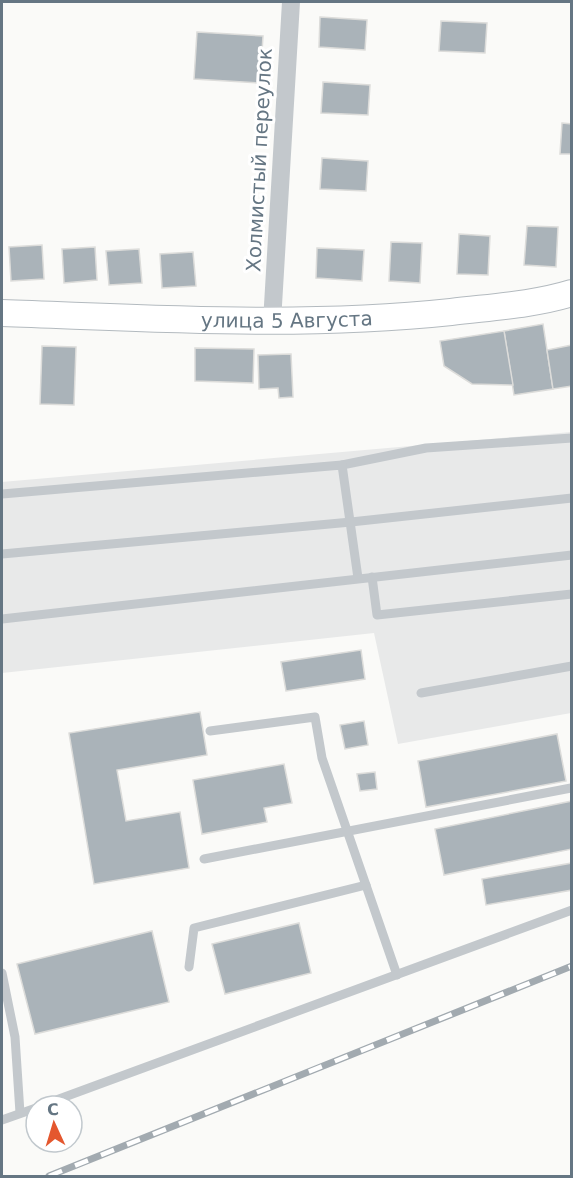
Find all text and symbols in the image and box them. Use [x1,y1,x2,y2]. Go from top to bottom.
street label: Холмистый переулок [241,48,277,272]
street label: улица 5 Августа [201,306,373,333]
north arrow [24,1094,84,1154]
text: С [46,1100,60,1119]

